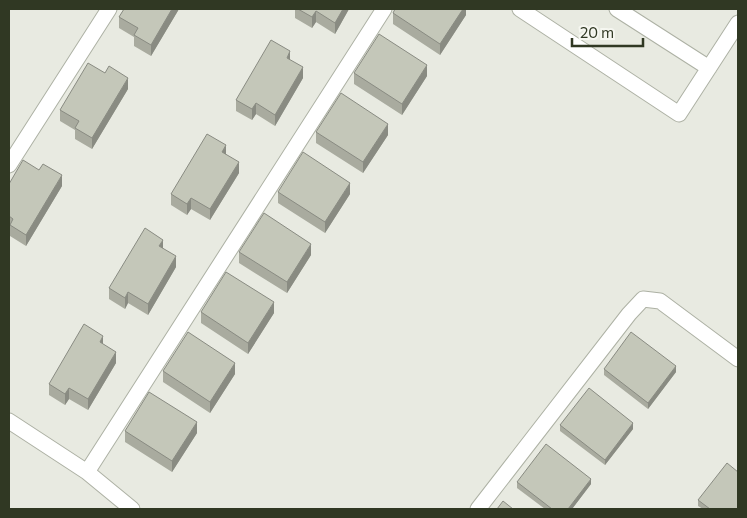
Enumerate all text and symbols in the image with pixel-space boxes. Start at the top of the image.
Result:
scale bar [572,15,643,47]
text: 20 m [580,23,614,41]

